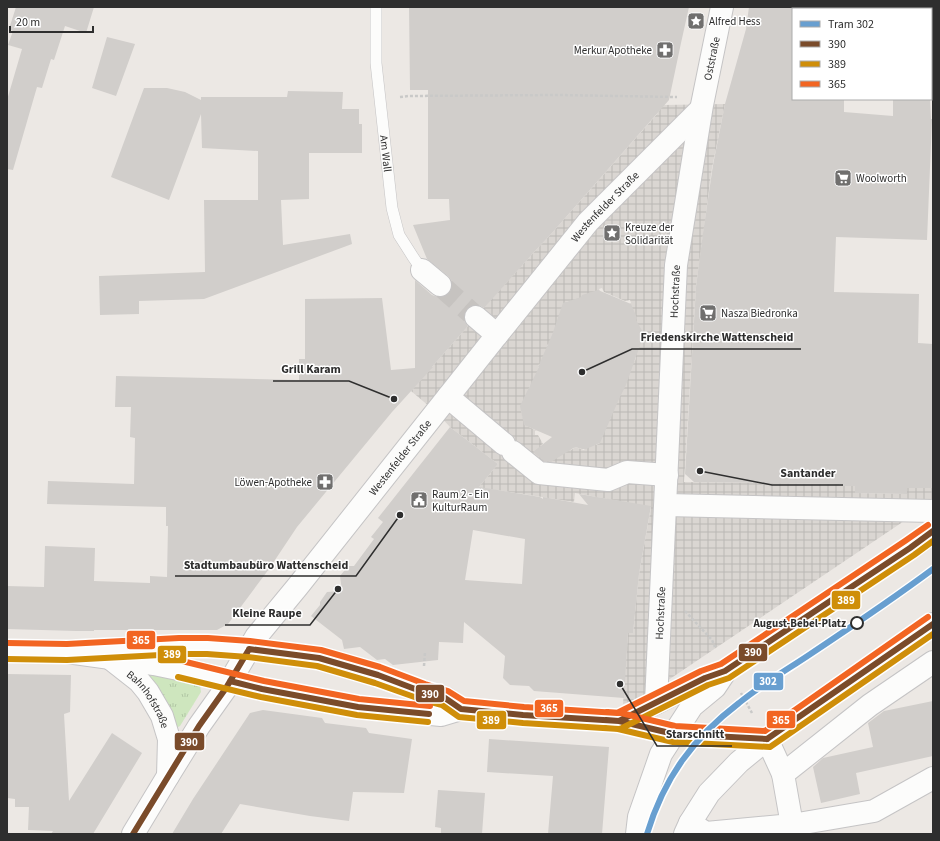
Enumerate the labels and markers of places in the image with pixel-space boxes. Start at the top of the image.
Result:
place icon: Alfred Hess [686,11,706,31]
place label: Alfred Hess [709,14,761,29]
pharmacy icon: Merkur Apotheke [655,40,675,60]
place label: Merkur Apotheke [574,43,653,58]
supermarket icon: Woolworth [833,168,853,188]
place label: Woolworth [856,171,907,186]
place label: Kreuze der Solidarität [625,220,674,248]
place icon: Kreuze der Solidarität [602,223,622,243]
supermarket icon: Nasza Biedronka [698,303,718,323]
place label: Nasza Biedronka [721,306,798,321]
callout: Friedenskirche Wattenscheid [632,325,801,349]
callout: Grill Karam [273,357,349,381]
callout: Santander [772,461,843,485]
pharmacy icon: Löwen-Apotheke [315,472,335,492]
place label: Löwen-Apotheke [234,475,313,490]
place label: Raum 2 - Ein KulturRaum [432,487,489,515]
public building icon: Raum 2 - Ein KulturRaum [409,490,429,510]
callout: Stadtumbaubüro Wattenscheid [175,552,356,576]
callout: Kleine Raupe [225,601,310,625]
place label: August-Bebel-Platz [753,616,846,631]
marker: August-Bebel-Platz [850,616,864,630]
callout: Starschnitt [657,722,732,746]

